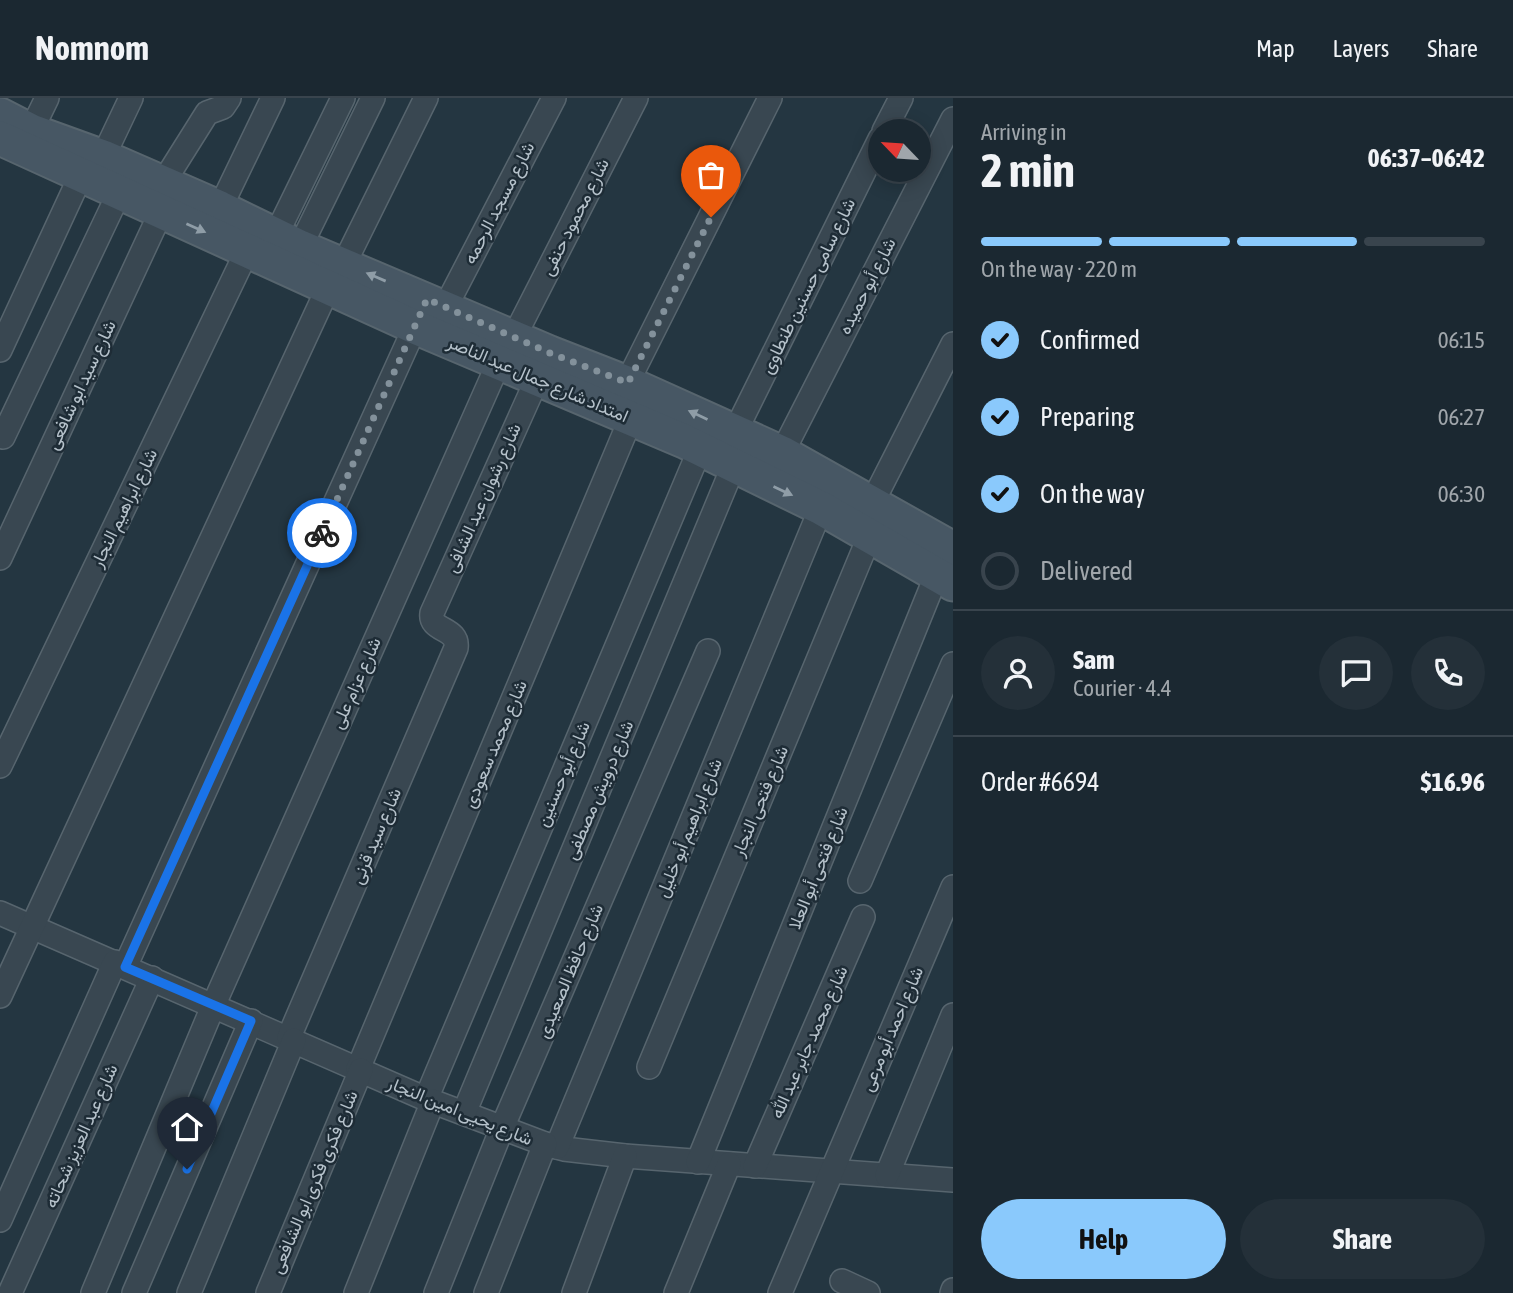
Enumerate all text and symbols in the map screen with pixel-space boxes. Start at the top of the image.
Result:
text: Nomnom [35,29,149,67]
text: Map [1256,35,1295,62]
text: Layers [1333,35,1389,62]
text: Share [1427,35,1478,62]
north arrow [868,119,931,182]
map controls [868,119,931,182]
text: Arriving in [981,119,1067,145]
street label: شارع مسجد الرحمه [459,138,540,268]
text: 06:37–06:42 [1368,143,1485,173]
text: 2 min [981,144,1075,197]
pin [681,145,741,217]
street label: شارع محمود حنفى [536,155,615,280]
icon: bag [692,156,730,194]
street label: شارع سامى حسنين طنطاوى [756,194,861,378]
one-way arrow [186,222,206,234]
street label: شارع أبو حميده [833,234,902,338]
text: On the way · 220 m [981,256,1137,282]
one-way arrow [366,271,386,283]
street label: شارع سيد ابو شافعى [41,317,122,454]
icon: check [981,321,1019,359]
text: Confirmed [1040,325,1140,355]
text: 06:15 [1438,327,1485,353]
street label: امتداد شارع جمال عبد الناصر [443,330,632,428]
icon: check [981,398,1019,436]
text: Preparing [1040,402,1134,432]
text: 06:27 [1438,404,1485,430]
one-way arrow [687,409,708,420]
street label: شارع رشوان عبد الشافى [440,420,527,577]
street label: شارع ابراهيم النجار [85,445,163,572]
icon: check [981,475,1019,513]
text: On the way [1040,479,1145,509]
text: 06:30 [1438,481,1485,507]
one-way arrow [773,485,793,497]
courier [287,498,357,568]
icon: bike [303,514,341,552]
text: Delivered [1040,556,1133,586]
street label: شارع عزام على [326,634,387,733]
button: person [981,636,1055,710]
button: chat [1319,636,1393,710]
button: phone [1411,636,1485,710]
text: Sam [1073,645,1115,675]
text: Courier · 4.4 [1073,675,1172,701]
street label: شارع محمد سعودى [458,677,533,812]
street label: شارع درويش مصطفى [560,717,639,863]
street label: شارع أبو حسنين [531,718,596,830]
street label: شارع فتحى النجار [726,742,794,861]
street label: شارع ابراهيم أبو خليل [651,755,728,901]
text: Order #6694 [981,767,1100,797]
text: $16.96 [1421,767,1485,797]
street label: شارع سيد قرنى [346,785,407,888]
street label: شارع فتحى أبو العلا [783,804,854,933]
street label: شارع حافظ الصعيدى [532,901,609,1042]
street label: شارع محمد جابر عبد الله [765,962,853,1122]
street label: شارع احمد أبو مرعى [856,963,929,1095]
street label: شارع عبد العزيز شحاته [39,1061,123,1212]
street label: شارع يحيى امين النجار [383,1071,536,1151]
street label: شارع فكرى فكرى ابو الشافعى [265,1087,364,1277]
pin [157,1097,217,1169]
icon: home [168,1108,206,1146]
button: Help [981,1199,1226,1279]
button: Share [1240,1199,1485,1279]

